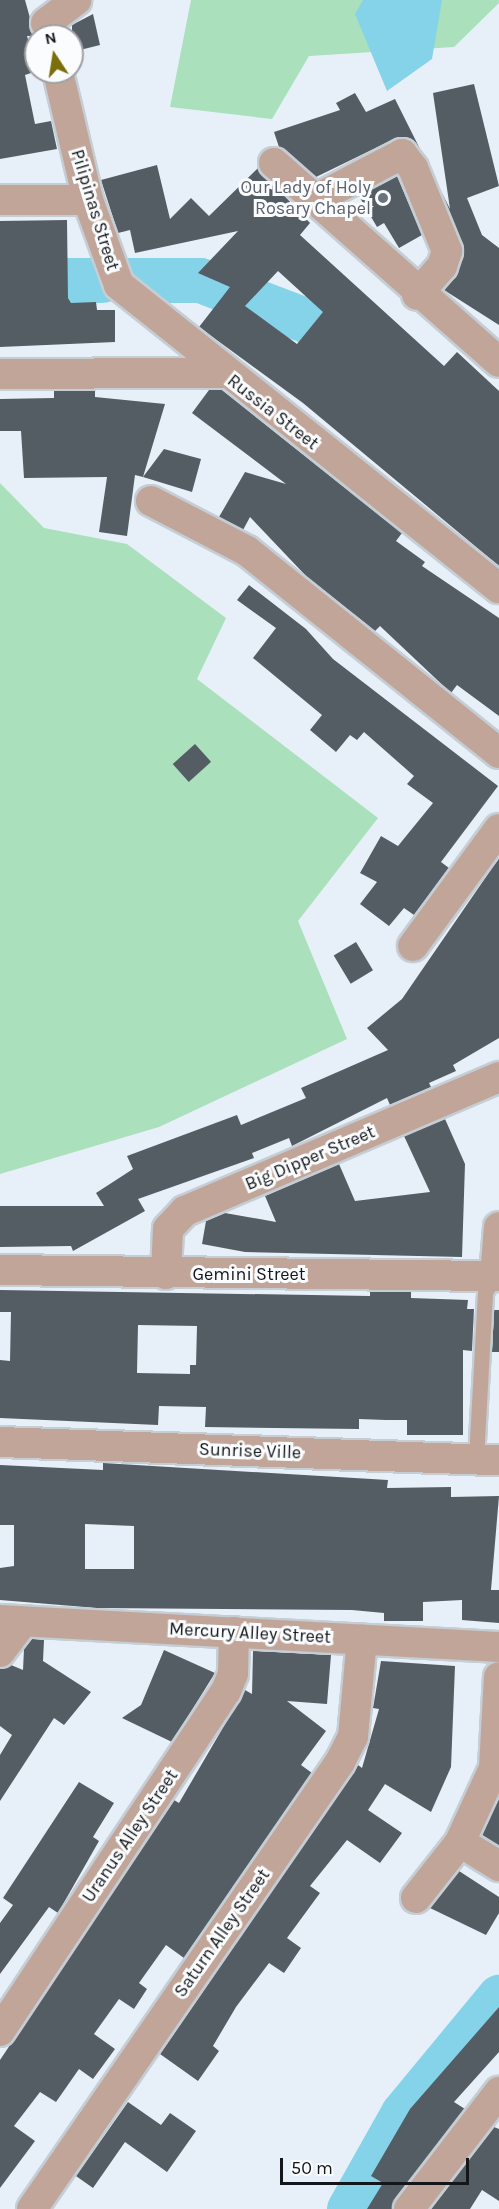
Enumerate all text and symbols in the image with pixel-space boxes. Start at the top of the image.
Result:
north arrow [24,24,84,84]
text: N [43,27,58,48]
street label: Pilipinas Street [66,147,124,273]
place label: Our Lady of Holy Rosary Chapel [240,177,371,219]
marker: Our Lady of Holy Rosary Chapel [376,191,390,205]
street label: Russia Street [223,370,323,454]
street label: Big Dipper Street [242,1121,378,1195]
street label: Gemini Street [193,1263,305,1285]
street label: Sunrise Ville [199,1438,301,1464]
street label: Mercury Alley Street [169,1618,331,1648]
street label: Uranus Alley Street [78,1766,182,1906]
street label: Saturn Alley Street [170,1865,274,2001]
scale bar [283,2146,472,2184]
text: 50 m [291,2157,333,2179]

